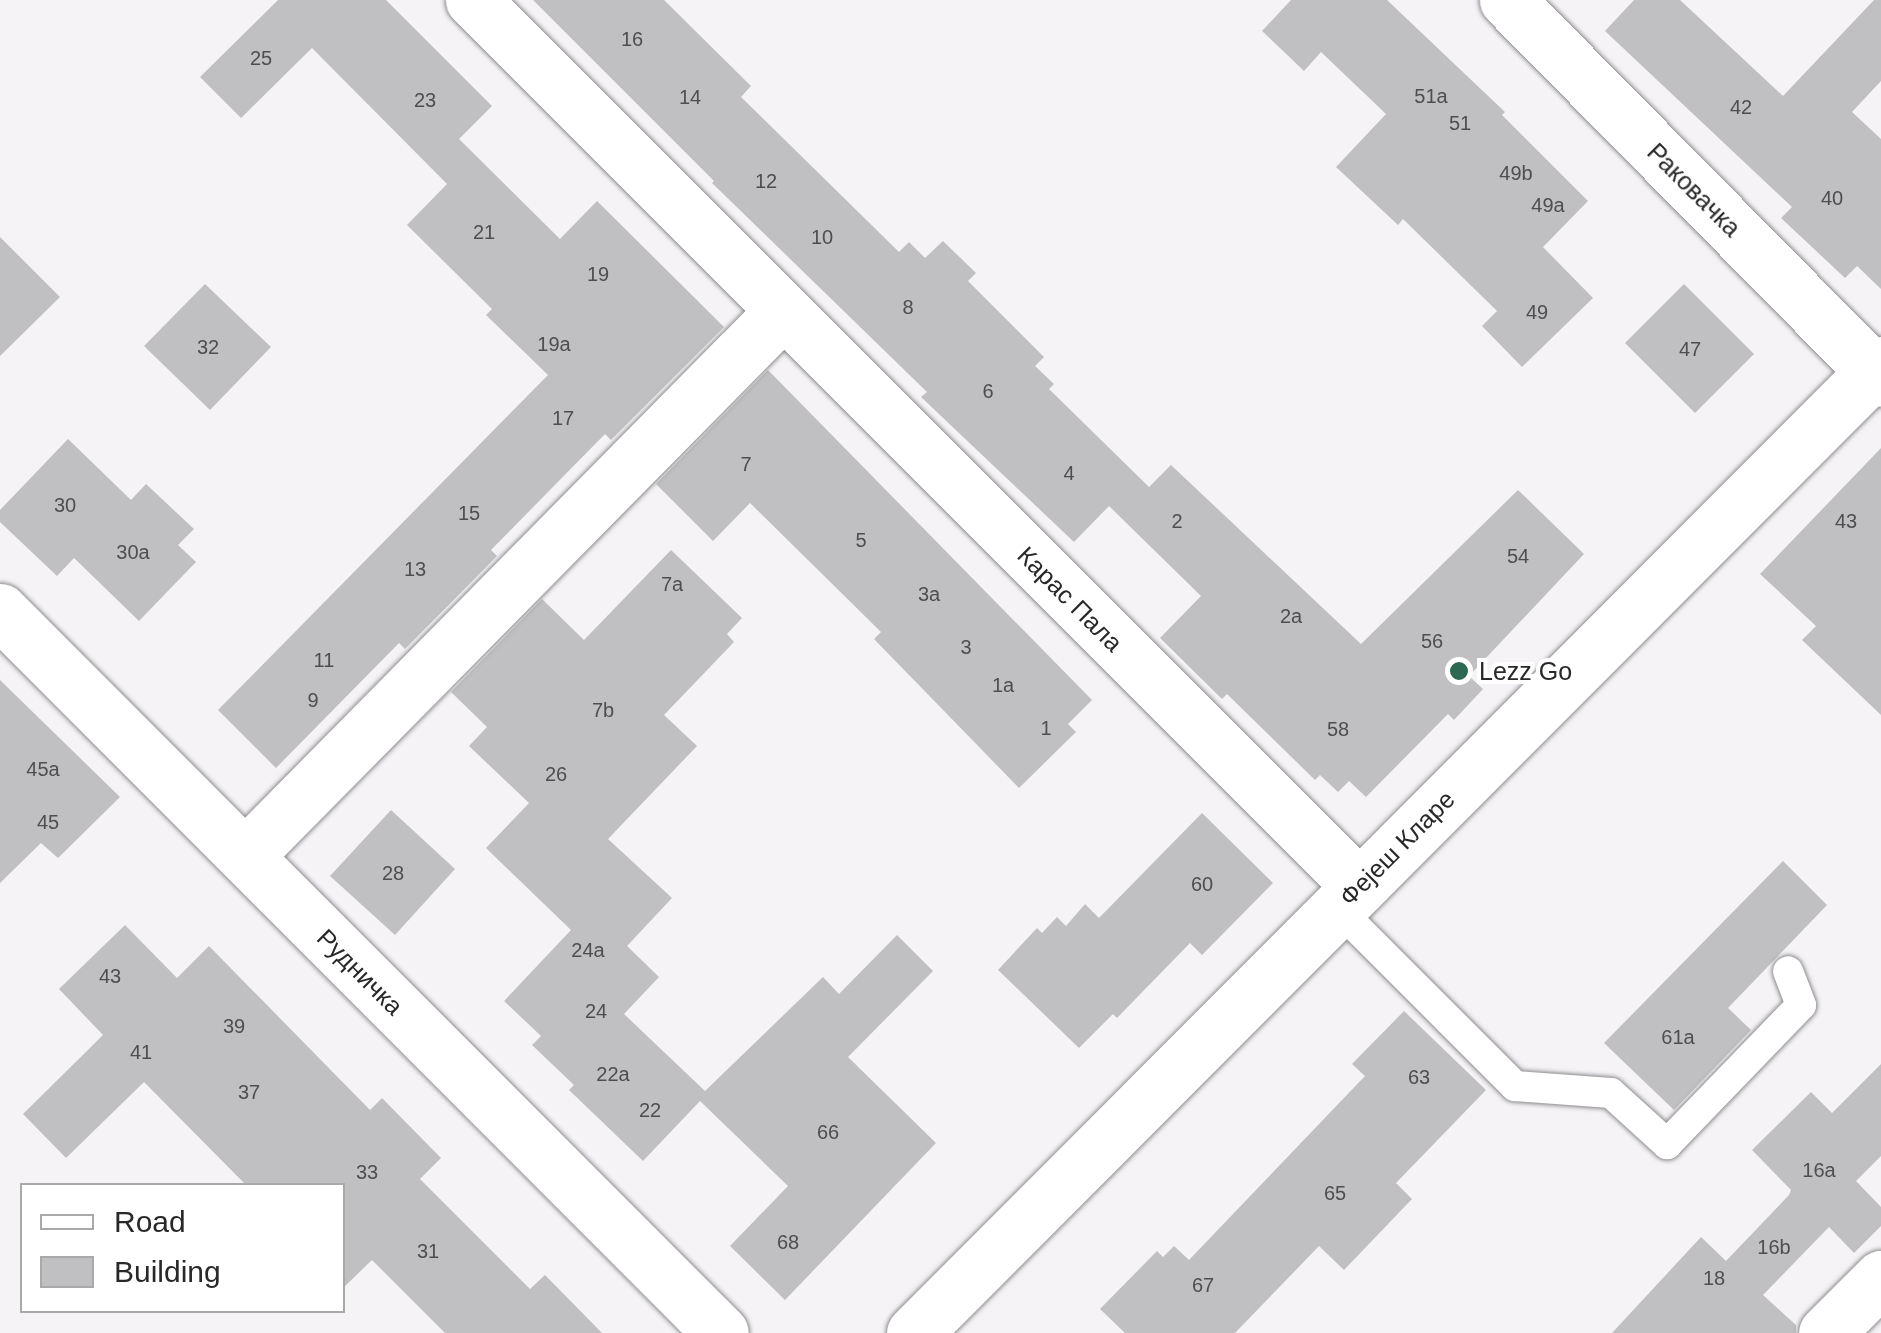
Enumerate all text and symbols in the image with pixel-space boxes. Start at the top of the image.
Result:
house number: 16 [621,27,643,51]
house number: 25 [250,46,272,70]
house number: 51a [1414,84,1448,108]
house number: 14 [679,85,701,109]
house number: 23 [414,88,436,112]
house number: 42 [1730,95,1752,119]
house number: 51 [1449,111,1471,135]
street label: Раковачка [1641,137,1747,243]
house number: 49b [1499,161,1533,185]
house number: 12 [755,169,777,193]
house number: 40 [1821,186,1843,210]
house number: 49a [1531,193,1565,217]
house number: 21 [473,220,495,244]
house number: 10 [811,225,833,249]
house number: 19 [587,262,609,286]
house number: 8 [902,295,914,319]
house number: 49 [1526,300,1548,324]
house number: 19a [537,332,571,356]
house number: 32 [197,335,219,359]
house number: 47 [1679,337,1701,361]
house number: 6 [982,379,994,403]
house number: 17 [552,406,574,430]
house number: 7 [740,452,752,476]
house number: 4 [1063,461,1075,485]
house number: 30 [54,493,76,517]
house number: 15 [458,501,480,525]
house number: 2 [1171,509,1183,533]
house number: 43 [1835,509,1857,533]
house number: 5 [855,528,867,552]
house number: 30a [116,540,150,564]
street label: Карас Пала [1011,540,1129,658]
house number: 54 [1507,544,1529,568]
house number: 13 [404,557,426,581]
house number: 7a [661,572,683,596]
house number: 3a [918,582,940,606]
house number: 2a [1280,604,1302,628]
house number: 56 [1421,629,1443,653]
house number: 3 [960,635,972,659]
house number: 11 [314,648,334,672]
place label: Lezz Go [1479,656,1572,686]
marker: Lezz Go [1448,660,1470,682]
house number: 1a [992,673,1014,697]
house number: 9 [307,688,319,712]
house number: 7b [592,698,614,722]
house number: 1 [1040,716,1052,740]
house number: 58 [1327,717,1349,741]
house number: 45a [26,757,60,781]
house number: 26 [545,762,567,786]
street label: Фејеш Кларе [1333,784,1461,912]
house number: 45 [37,810,59,834]
house number: 28 [382,861,404,885]
house number: 60 [1191,872,1213,896]
street label: Рудничка [311,923,409,1021]
house number: 24a [571,938,605,962]
house number: 43 [99,964,121,988]
house number: 24 [585,999,607,1023]
house number: 39 [223,1014,245,1038]
house number: 61a [1661,1025,1695,1049]
house number: 41 [130,1040,152,1064]
house number: 22a [596,1062,630,1086]
house number: 63 [1408,1065,1430,1089]
house number: 37 [238,1080,260,1104]
house number: 22 [639,1098,661,1122]
house number: 66 [817,1120,839,1144]
house number: 16a [1802,1158,1836,1182]
house number: 33 [356,1160,378,1184]
house number: 65 [1324,1181,1346,1205]
legend [20,1183,345,1313]
text: Road [114,1205,186,1238]
house number: 68 [777,1230,799,1254]
house number: 16b [1757,1235,1791,1259]
house number: 31 [417,1239,439,1263]
text: Building [114,1255,221,1288]
house number: 18 [1703,1266,1725,1290]
house number: 67 [1192,1273,1214,1297]

